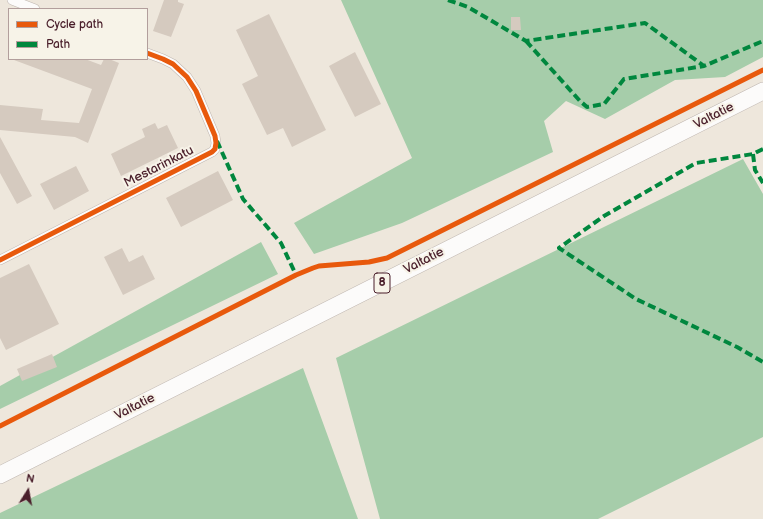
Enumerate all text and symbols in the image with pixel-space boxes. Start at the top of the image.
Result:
legend [8,8,148,60]
text: Cycle path [46,17,103,32]
text: Path [46,37,70,52]
street label: Valtatie [691,99,737,133]
street label: Mestarinkatu [122,143,196,191]
street label: Valtatie [401,244,447,278]
road number: 8 [374,273,390,293]
street label: Valtatie [112,390,158,424]
north arrow [8,471,48,511]
text: N [25,472,36,486]

